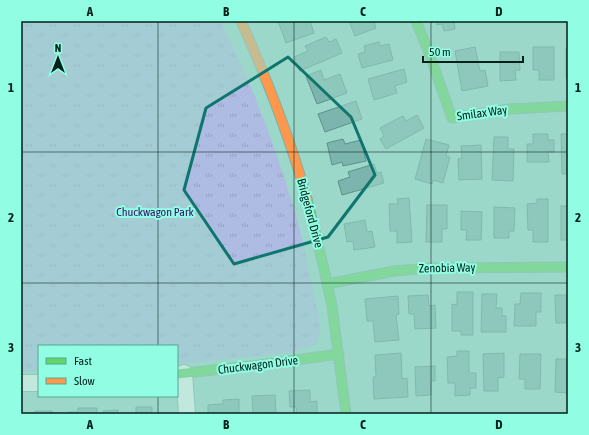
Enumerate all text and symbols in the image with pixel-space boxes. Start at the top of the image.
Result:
text: A [86,4,94,19]
text: B [223,4,230,19]
text: C [360,4,366,19]
text: D [495,4,503,19]
north arrow [38,38,78,78]
scale bar [423,38,523,64]
text: N [55,42,61,54]
text: 50 m [429,45,451,59]
text: 1 [8,80,14,95]
text: 1 [575,80,581,95]
street label: Smilax Way [456,103,508,123]
street label: Bridgeford Drive [294,177,326,249]
park label: Chuckwagon Park [116,205,194,219]
text: 2 [8,210,14,225]
text: 2 [575,210,581,225]
street label: Zenobia Way [418,261,476,275]
text: 3 [8,340,14,355]
text: 3 [575,340,581,355]
legend [38,345,178,397]
street label: Chuckwagon Drive [217,353,299,377]
text: Fast [74,354,92,368]
text: Slow [74,374,95,388]
text: A [86,417,94,432]
text: B [223,417,230,432]
text: C [360,417,366,432]
text: D [495,417,503,432]

